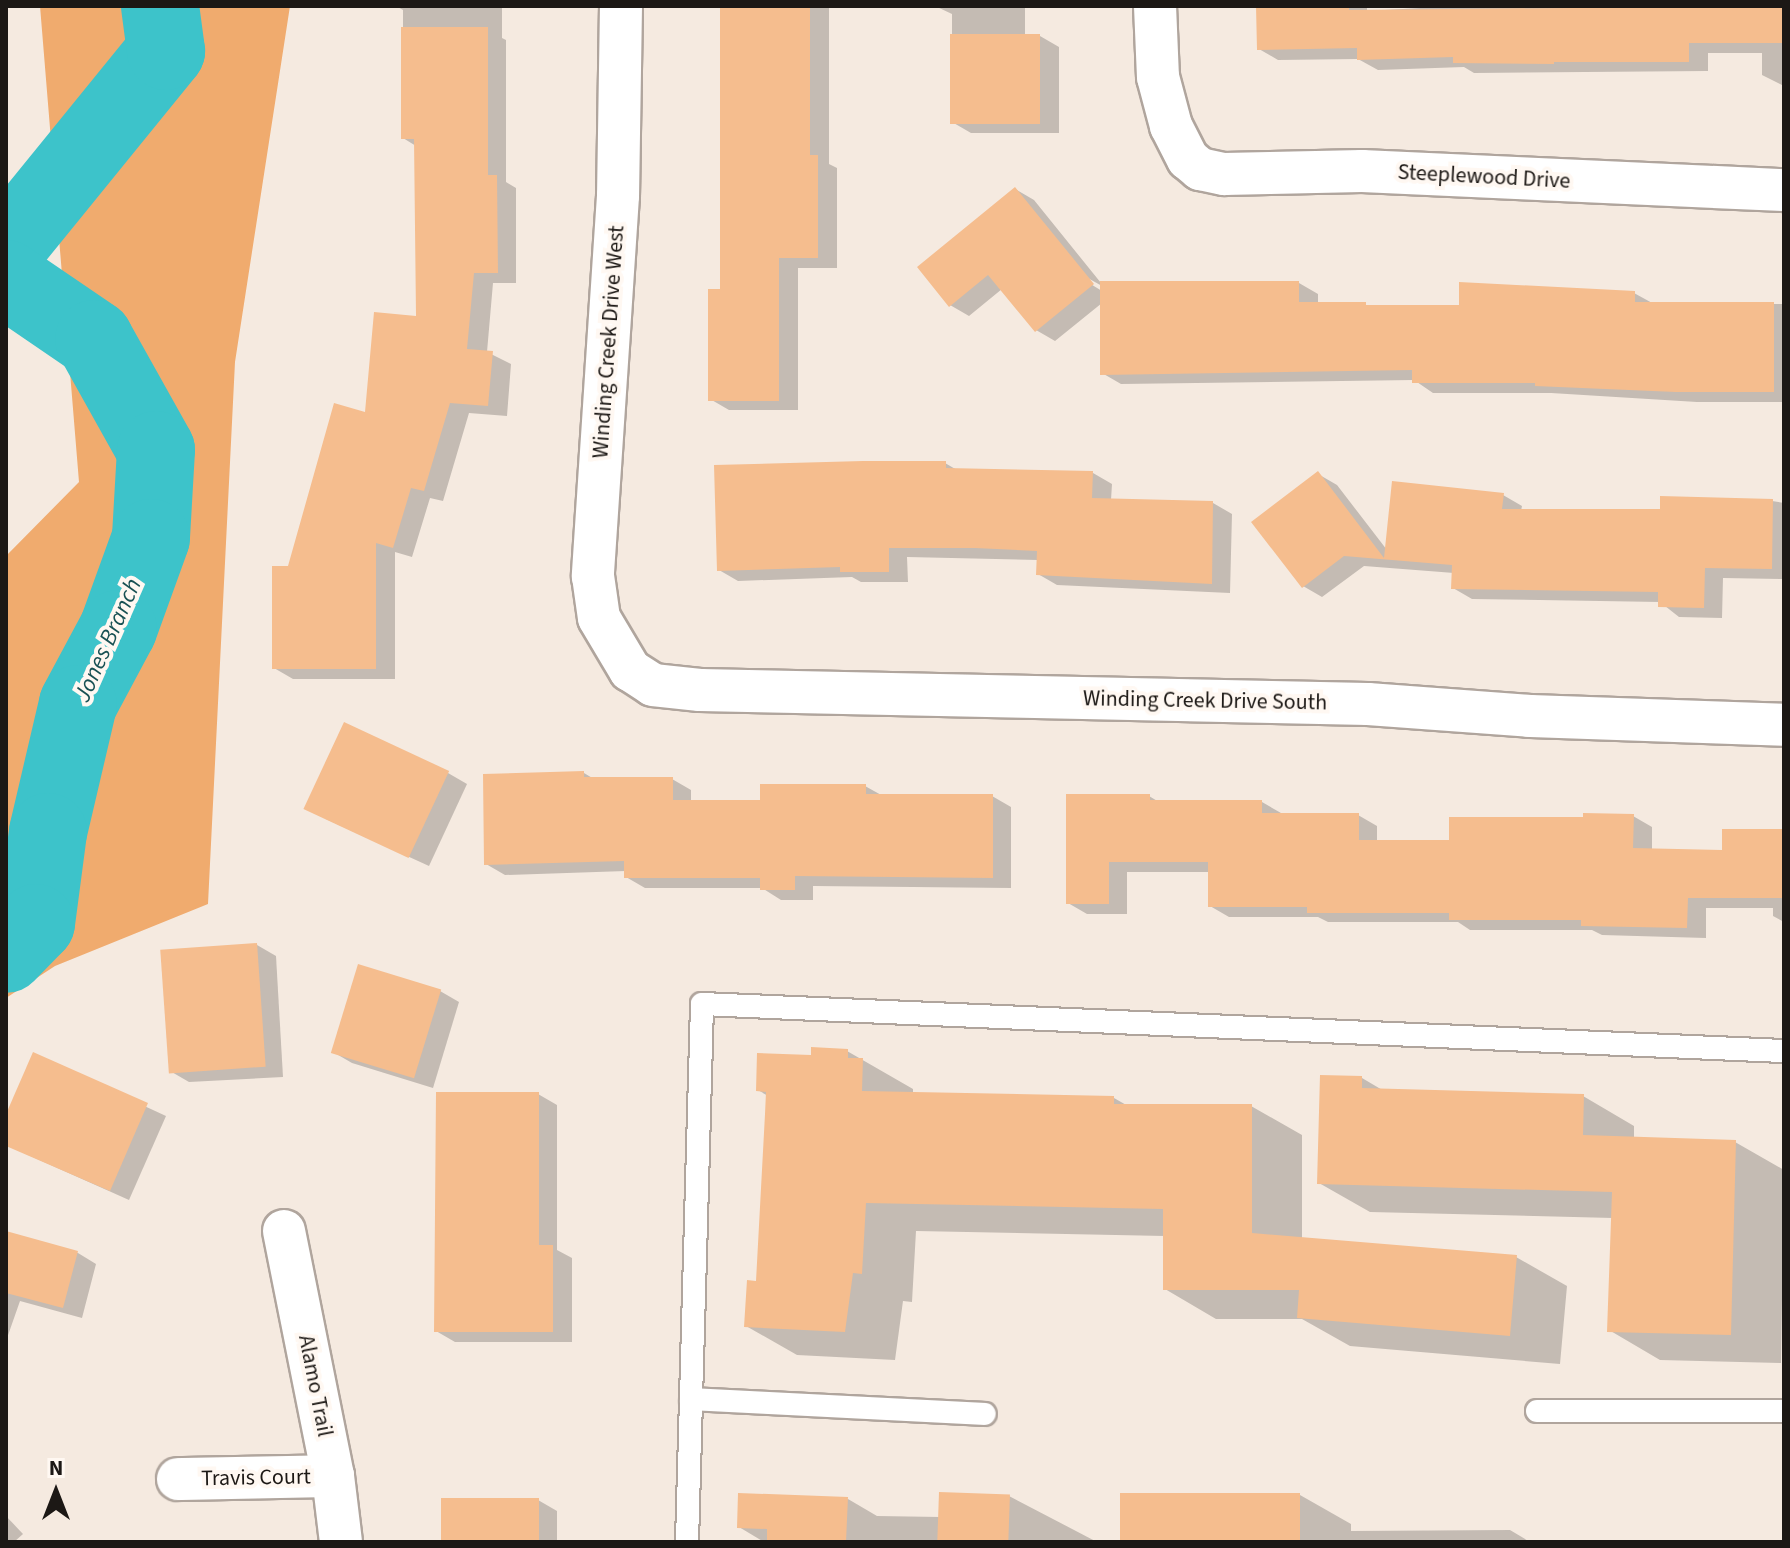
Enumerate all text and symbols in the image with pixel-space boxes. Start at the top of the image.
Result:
street label: Steeplewood Drive [1397,159,1571,195]
street label: Winding Creek Drive West [588,225,630,459]
water label: Jones Branch [68,574,148,706]
street label: Winding Creek Drive South [1083,686,1327,716]
street label: Alamo Trail [292,1333,338,1439]
north arrow [16,1452,96,1532]
text: N [49,1452,63,1484]
street label: Travis Court [201,1464,311,1492]

